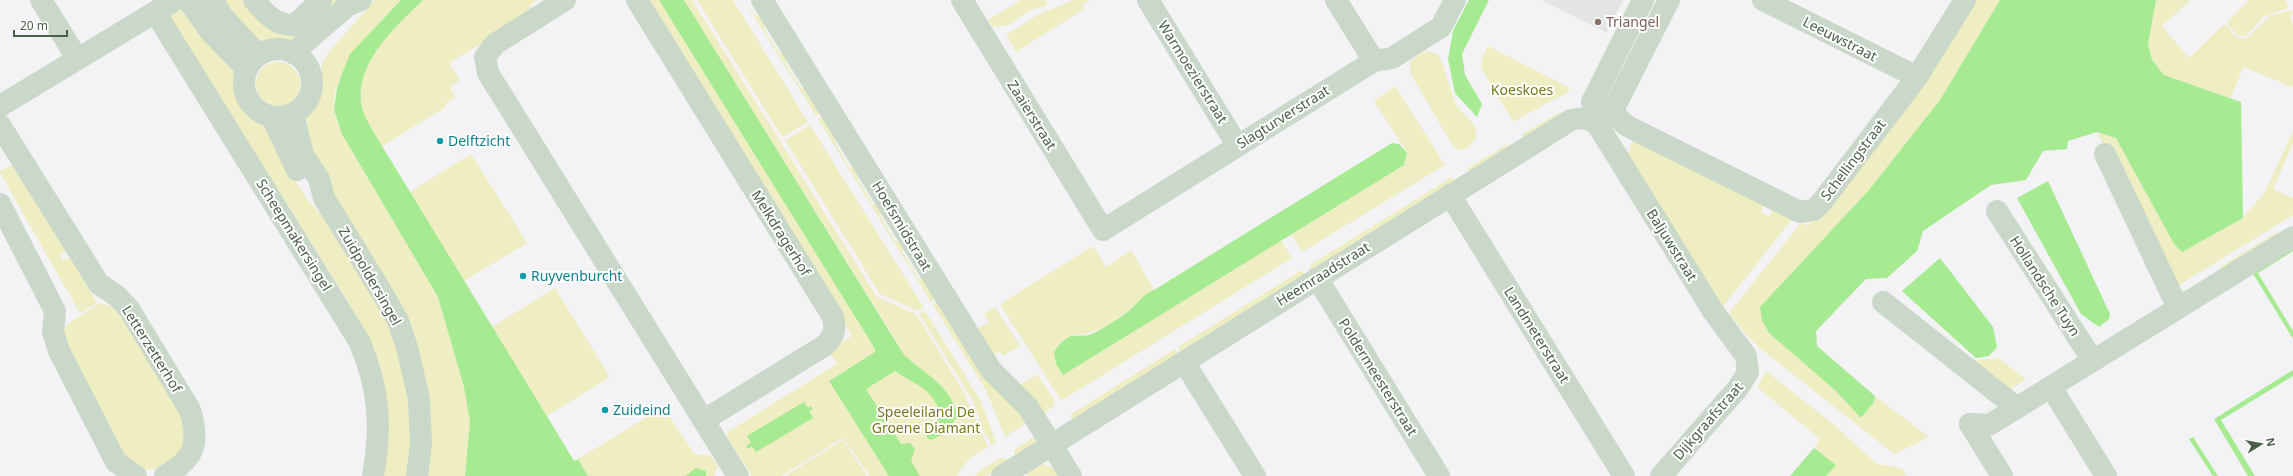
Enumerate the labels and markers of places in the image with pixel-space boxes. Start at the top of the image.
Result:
place label: Triangel [1606,12,1659,31]
marker: Triangel [1593,17,1603,27]
place label: Delftzicht [448,131,510,150]
marker: Delftzicht [435,136,445,146]
place label: Ruyvenburcht [531,266,622,285]
marker: Ruyvenburcht [518,271,528,281]
place label: Zuideind [613,400,671,419]
marker: Zuideind [600,405,610,415]

